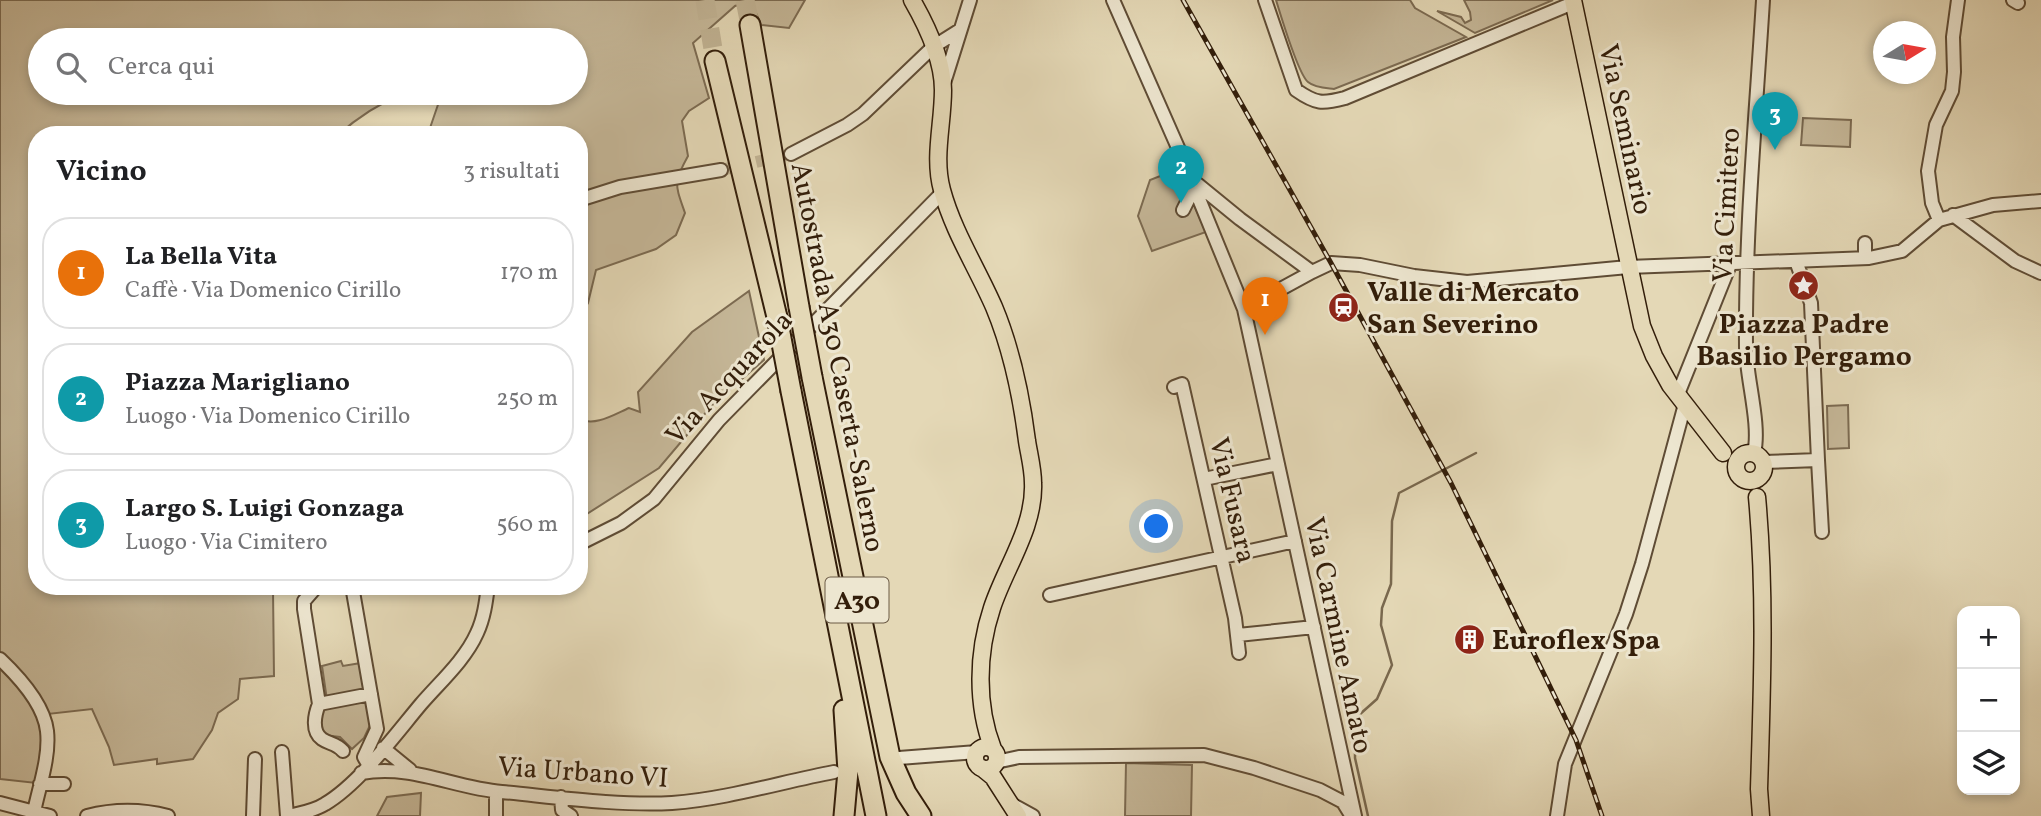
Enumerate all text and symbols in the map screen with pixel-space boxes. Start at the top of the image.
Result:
north arrow [1873,21,1936,84]
search box [28,28,588,105]
street label: Via Seminario [1587,41,1662,218]
icon: search [52,48,90,86]
text: Cerca qui [108,49,215,85]
pin: 3 [1752,92,1798,150]
street label: Via Cimitero [1704,127,1751,284]
pin: 2 [1158,145,1204,203]
text: Vicino [56,151,147,193]
text: 3 risultati [463,156,560,188]
street label: Autostrada A30 Caserta-Salerno [780,159,893,555]
text: La Bella Vita [125,239,277,275]
text: 1 [76,257,86,289]
text: 170 m [500,257,558,289]
place icon: Piazza Padre Basilio Pergamo [1787,269,1821,303]
place label: Valle di Mercato San Severino [1367,274,1579,345]
text: Caffè · Via Domenico Cirillo [125,275,401,307]
pin: 1 [1242,277,1288,335]
station icon: Valle di Mercato San Severino [1327,290,1361,324]
street label: Via Acquarola [657,303,802,455]
place label: Piazza Padre Basilio Pergamo [1696,306,1912,377]
text: Piazza Marigliano [125,365,350,401]
text: 2 [75,383,87,415]
text: 250 m [496,383,558,415]
text: Luogo · Via Domenico Cirillo [125,401,410,433]
street label: Via Fusara [1198,434,1265,567]
text: Largo S. Luigi Gonzaga [125,491,404,527]
text: 3 [75,509,87,541]
text: 560 m [497,509,558,541]
your location [1139,509,1173,543]
street label: Via Carmine Amato [1293,514,1382,757]
text: Luogo · Via Cimitero [125,527,328,559]
road number: A30 [826,578,888,622]
map controls [1957,606,2020,795]
button: + [1957,606,2020,669]
building icon: Euroflex Spa [1452,622,1486,656]
place label: Euroflex Spa [1492,622,1660,661]
button: − [1957,669,2020,732]
button: layers [1957,732,2020,795]
street label: Via Urbano VI [496,748,670,799]

